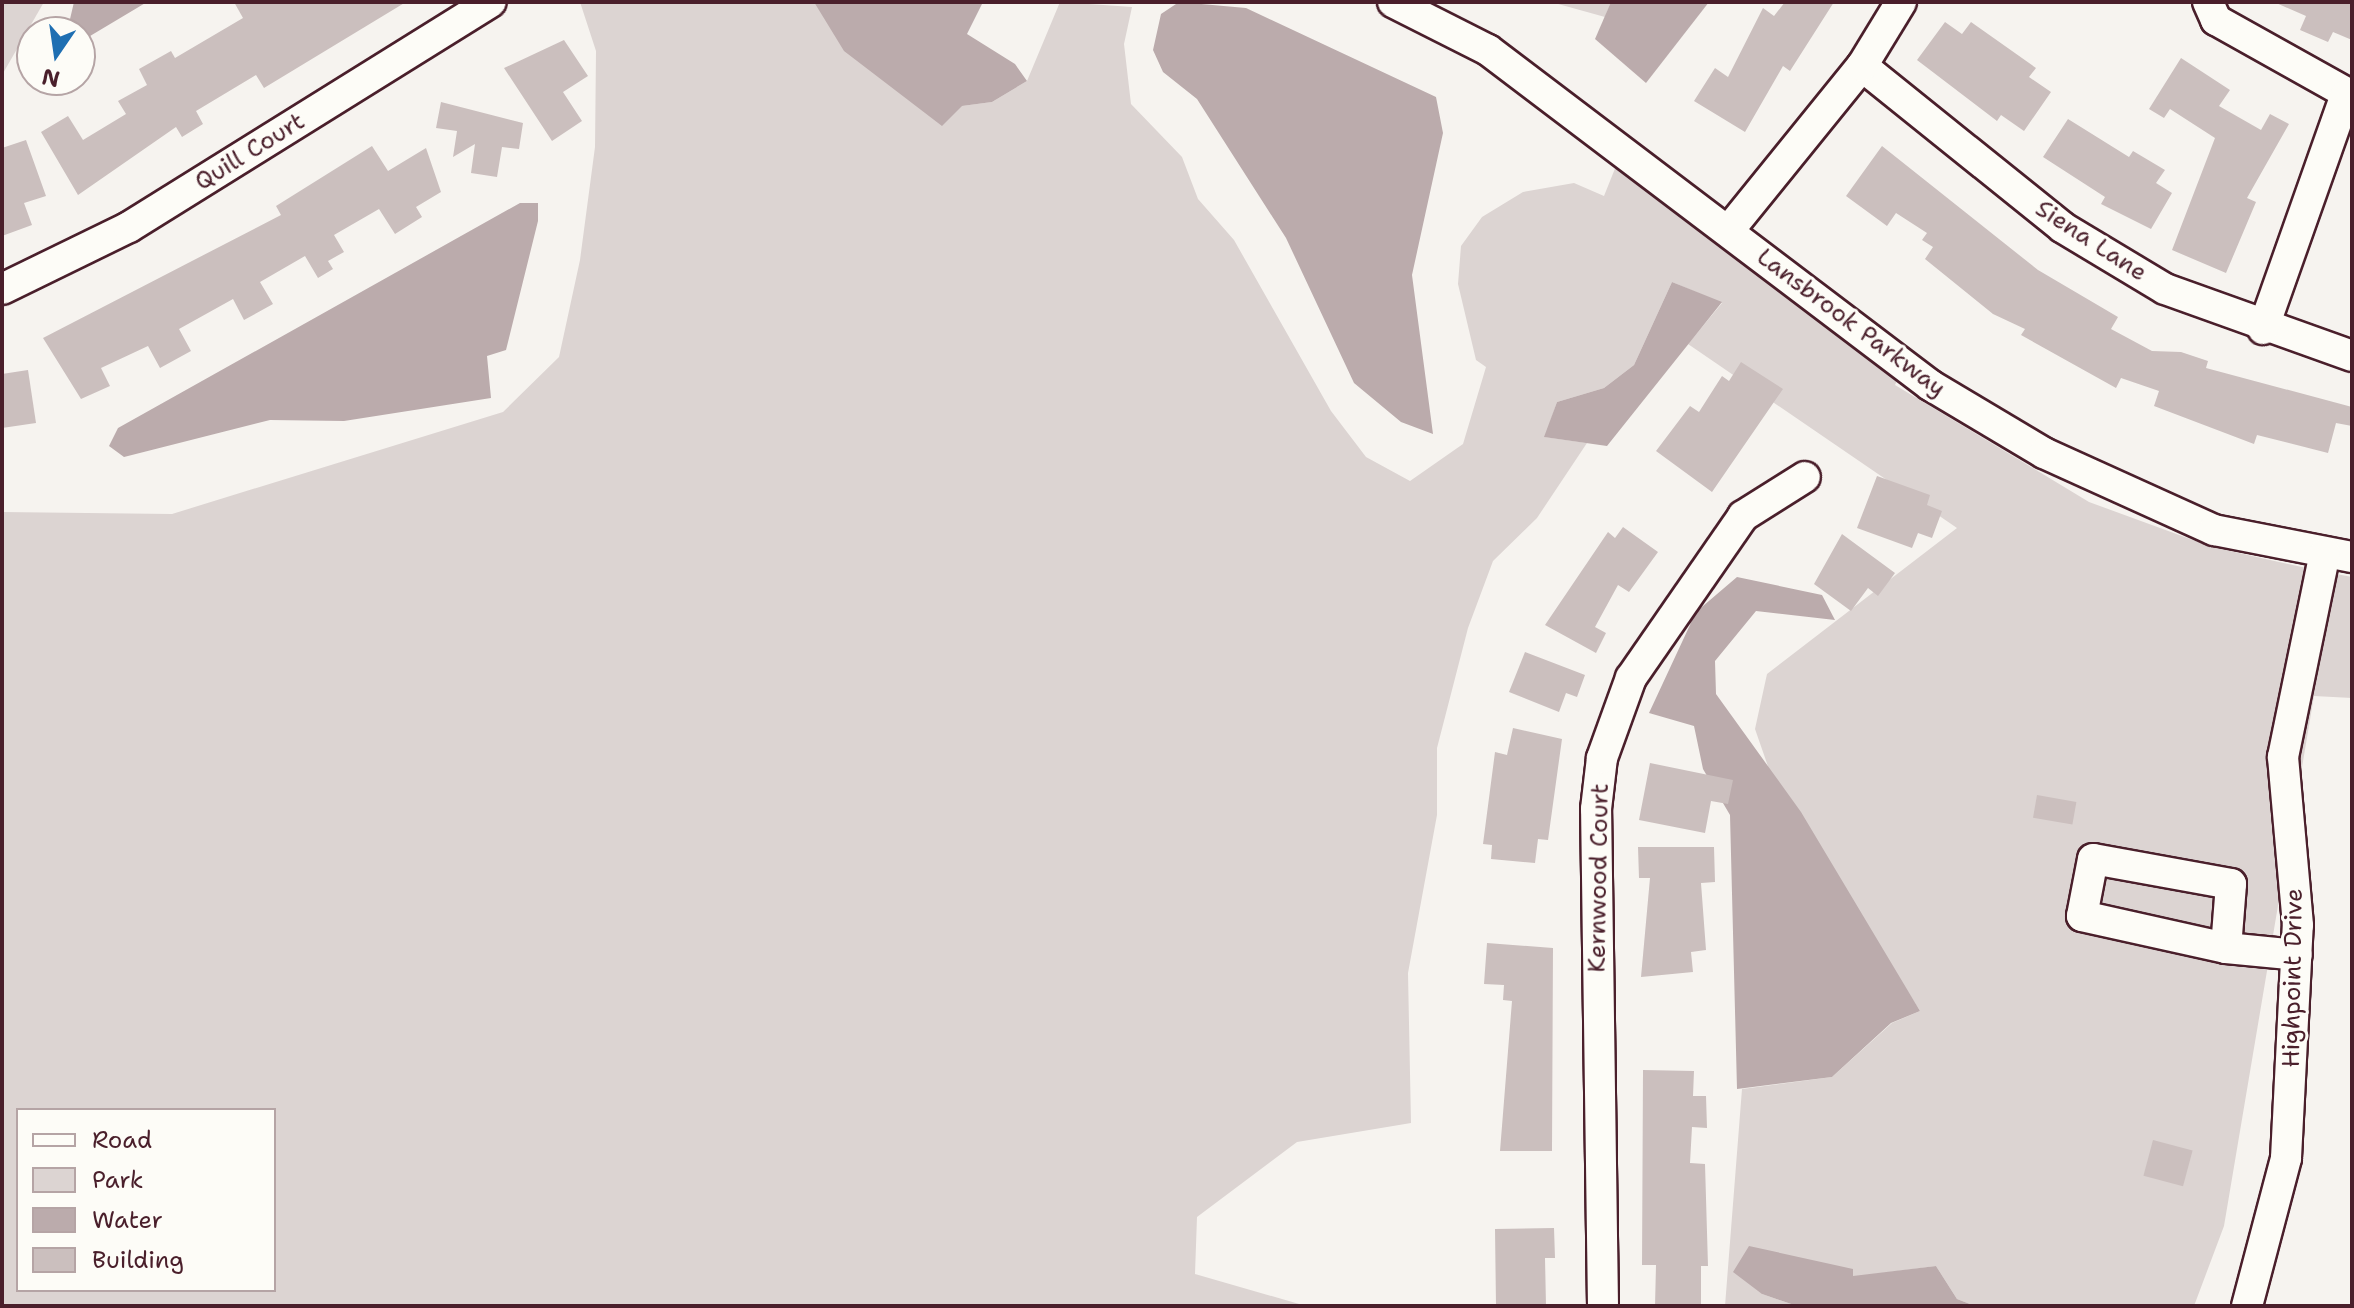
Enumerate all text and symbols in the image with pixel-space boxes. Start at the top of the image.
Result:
north arrow [16,16,96,96]
text: N [39,62,63,94]
street label: Quill Court [190,107,310,197]
street label: Siena Lane [2030,194,2152,288]
street label: Lansbrook Parkway [1751,243,1951,403]
street label: Kernwood Court [1583,783,1615,973]
street label: Highpoint Drive [2277,888,2309,1068]
legend [16,1108,276,1292]
text: Road [92,1124,152,1156]
text: Park [92,1164,144,1196]
text: Water [92,1204,163,1236]
text: Building [92,1244,184,1276]

